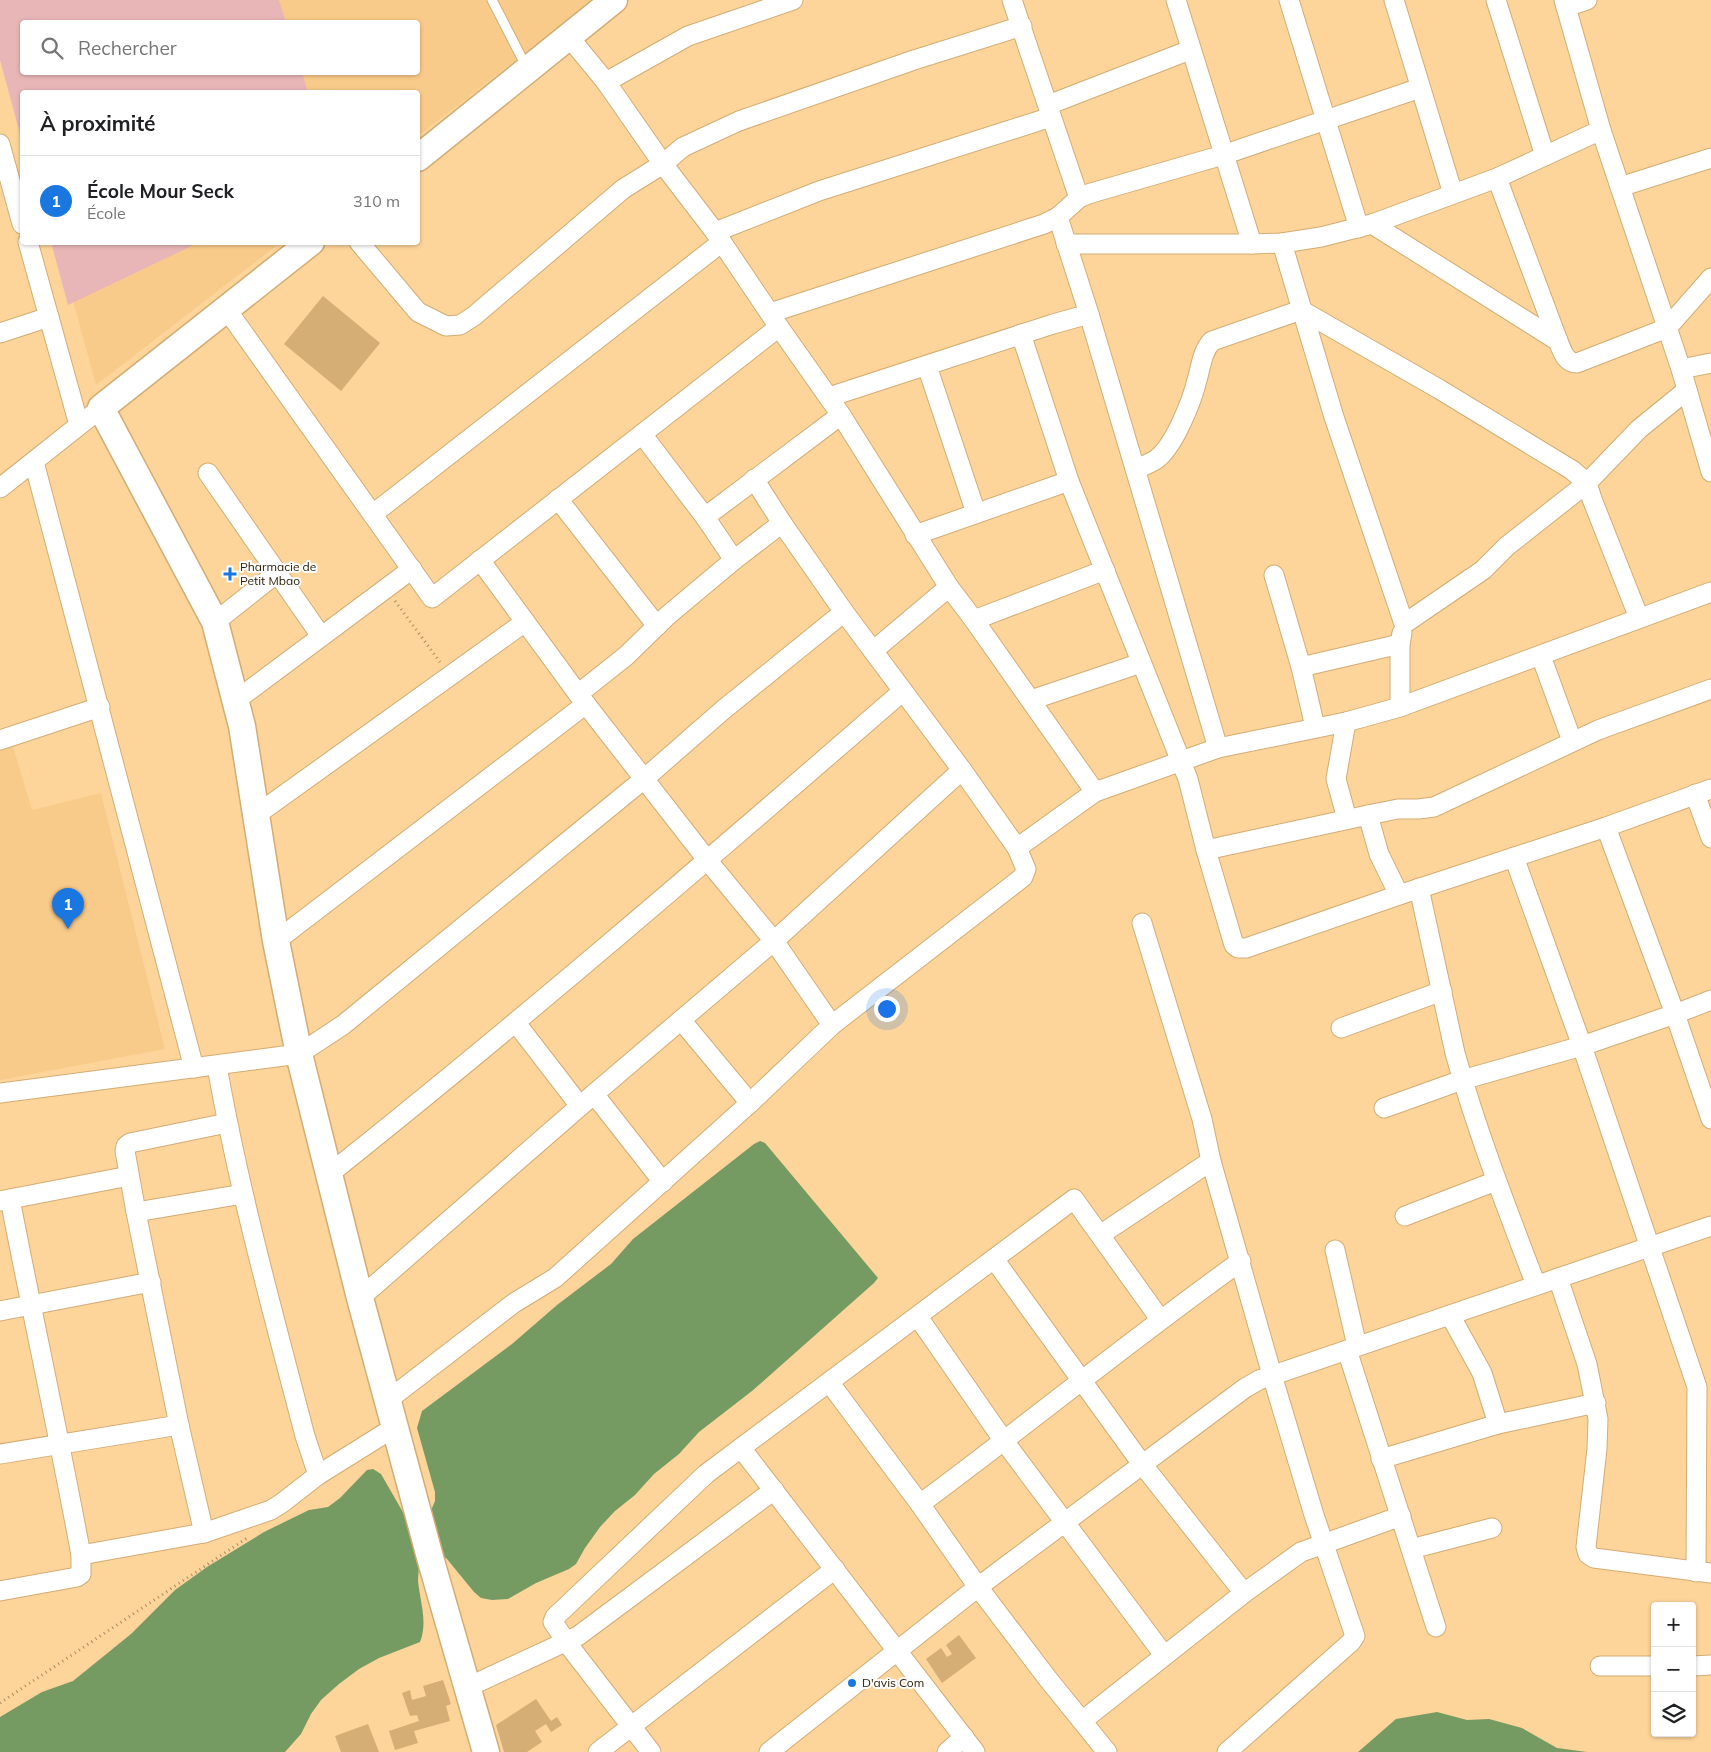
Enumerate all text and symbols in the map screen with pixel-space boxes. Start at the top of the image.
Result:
search box [20,20,420,75]
icon: search [38,34,66,62]
text: Rechercher [78,36,177,60]
text: À proximité [40,110,156,136]
text: École Mour Seck [87,179,234,203]
text: 1 [51,191,61,211]
text: 310 m [353,191,400,211]
text: École [87,203,126,223]
place label: Pharmacie de Petit Mbao [240,559,316,588]
marker: Pharmacie de Petit Mbao [224,568,236,580]
pin: 1 [52,888,84,929]
your location [874,996,900,1022]
map controls [1651,1602,1696,1737]
button: + [1651,1602,1696,1647]
button: − [1651,1647,1696,1692]
place label: D'avis Com [862,1675,924,1690]
marker: D'avis Com [846,1677,858,1689]
button: layers [1651,1692,1696,1737]

